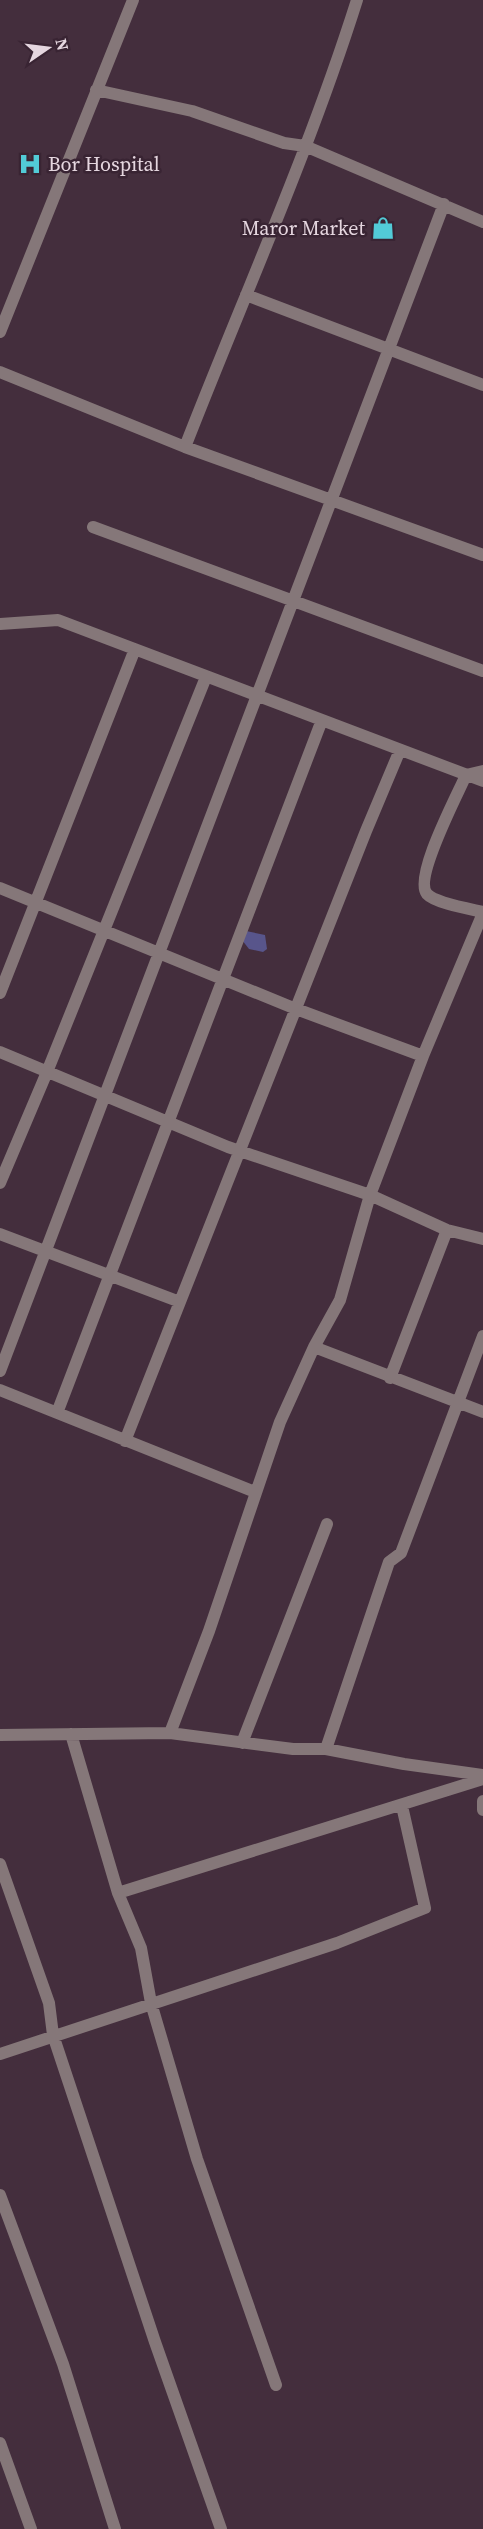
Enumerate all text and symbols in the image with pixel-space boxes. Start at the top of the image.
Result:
north arrow [18,18,78,78]
text: N [50,36,75,53]
place label: Bor Hospital [48,150,160,178]
hospital icon: Bor Hospital [17,151,43,177]
place label: Maror Market [242,214,365,242]
shop icon: Maror Market [370,215,396,241]

